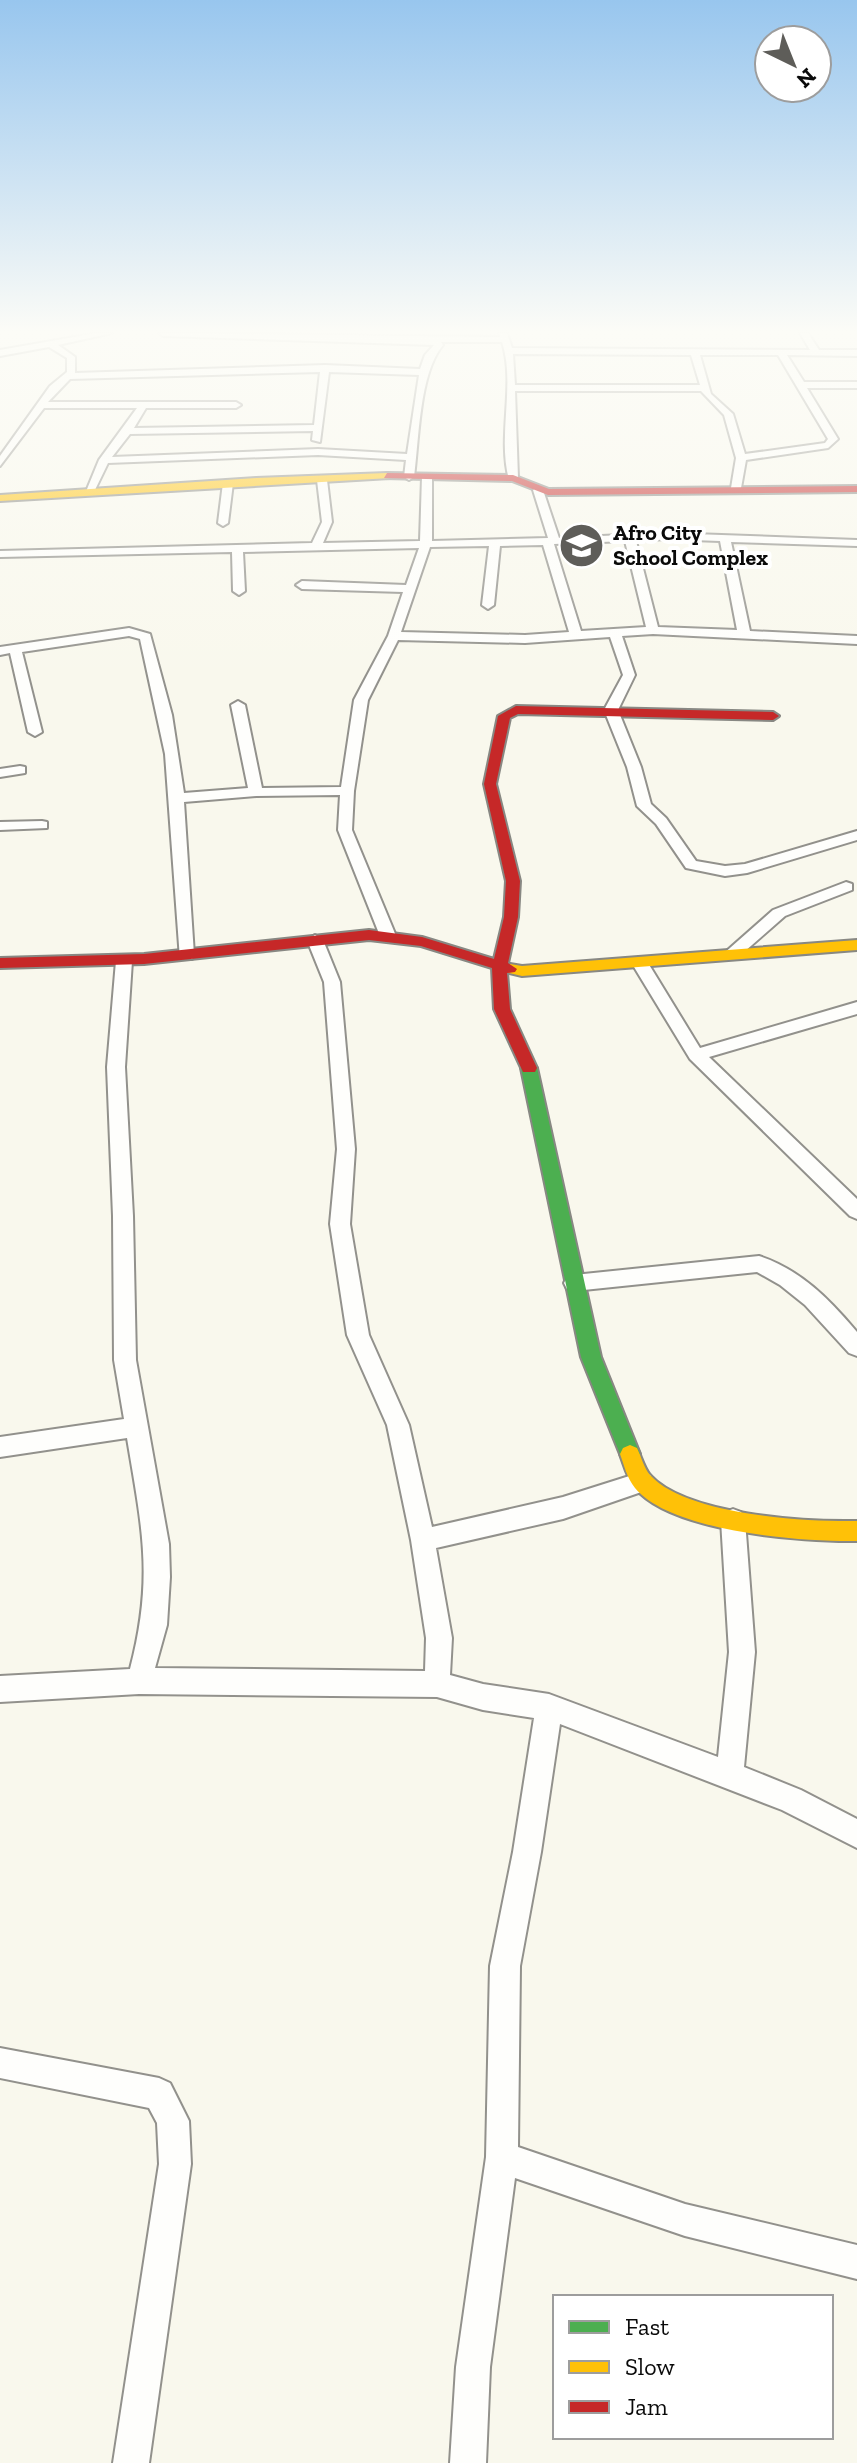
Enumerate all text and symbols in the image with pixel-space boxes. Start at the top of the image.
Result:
north arrow [753,24,833,104]
text: N [791,63,822,94]
place label: Afro City School Complex [613,519,768,571]
school or university icon: Afro City School Complex [558,521,606,569]
legend [553,2295,833,2439]
text: Fast [625,2312,669,2341]
text: Slow [625,2352,675,2381]
text: Jam [625,2392,668,2421]

